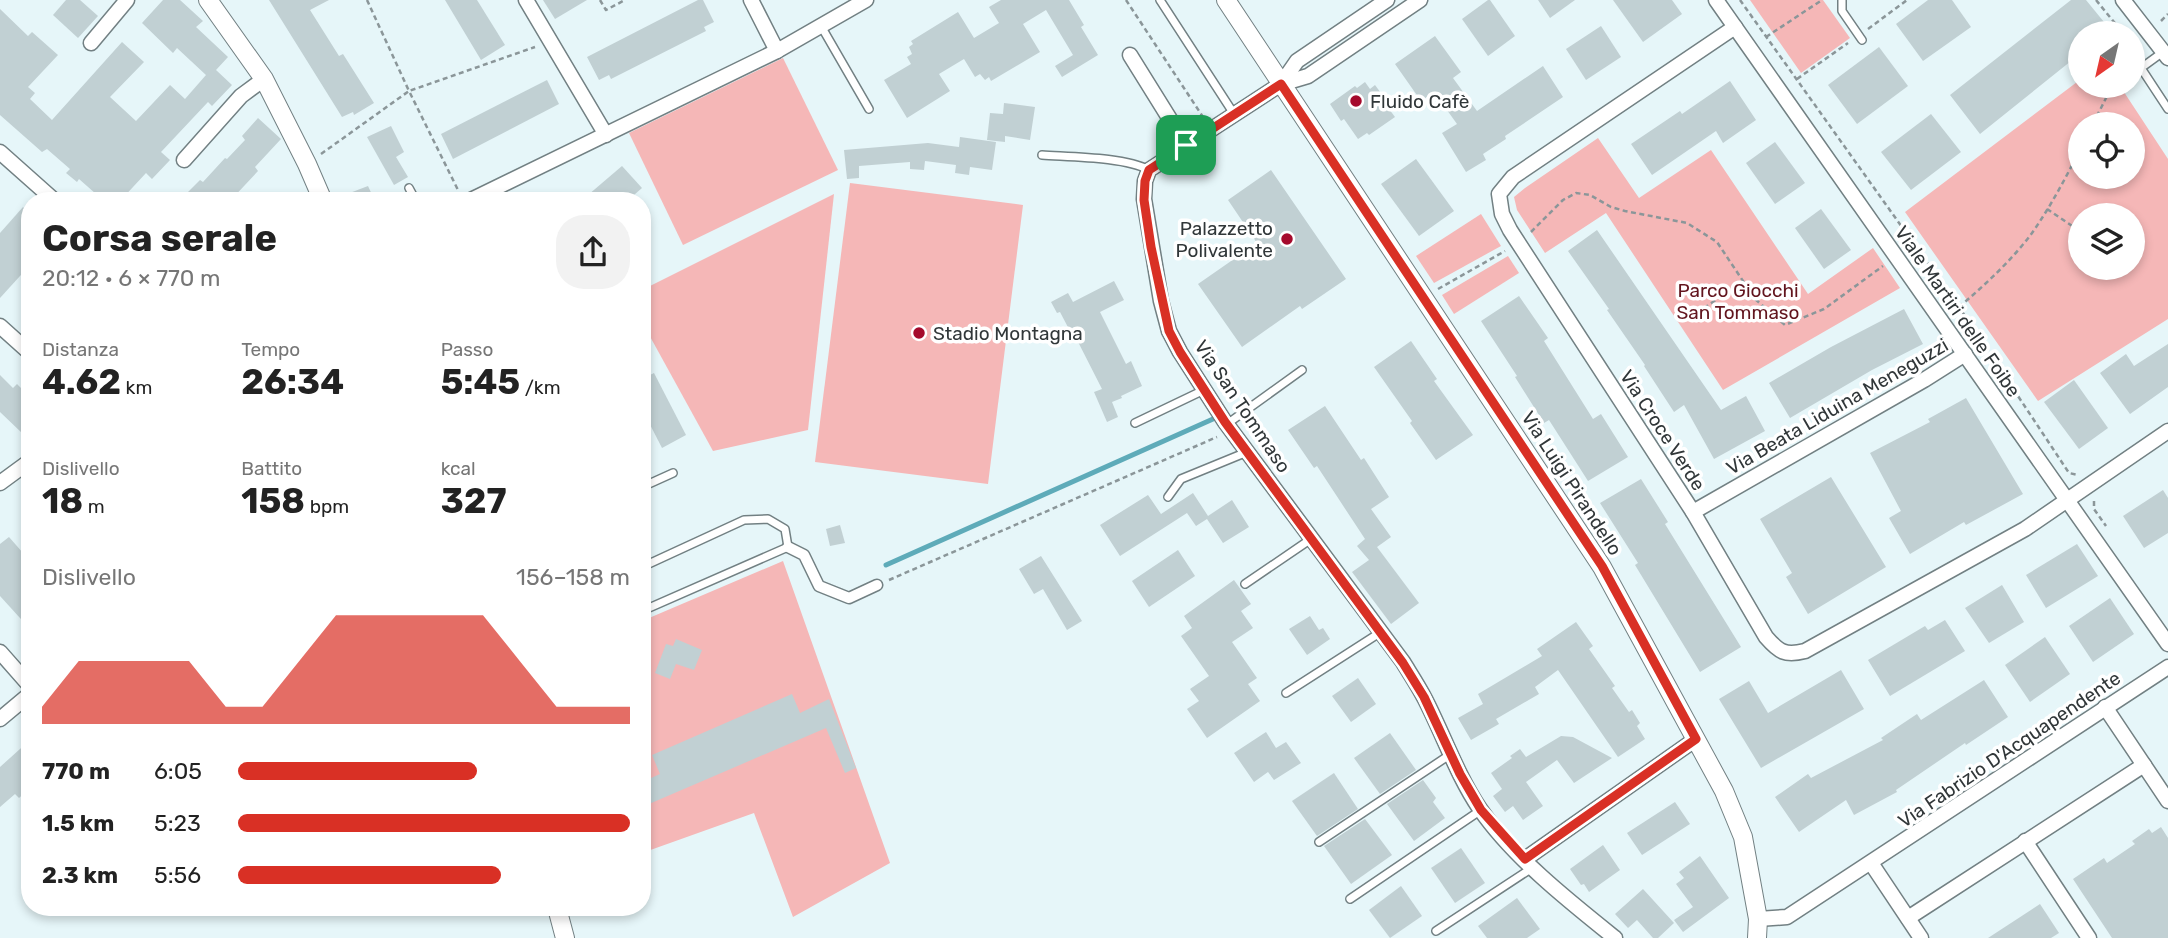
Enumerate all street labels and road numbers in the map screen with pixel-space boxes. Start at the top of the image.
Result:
street label: Viale Martiri delle Foibe [1890,221,2025,401]
street label: Via Beata Liduina Meneguzzi [1722,333,1952,479]
street label: Via San Tommaso [1190,336,1295,477]
street label: Via Croce Verde [1615,366,1710,495]
street label: Via Luigi Pirandello [1516,407,1627,560]
street label: Via Fabrizio D'Acquapendente [1894,666,2125,833]

